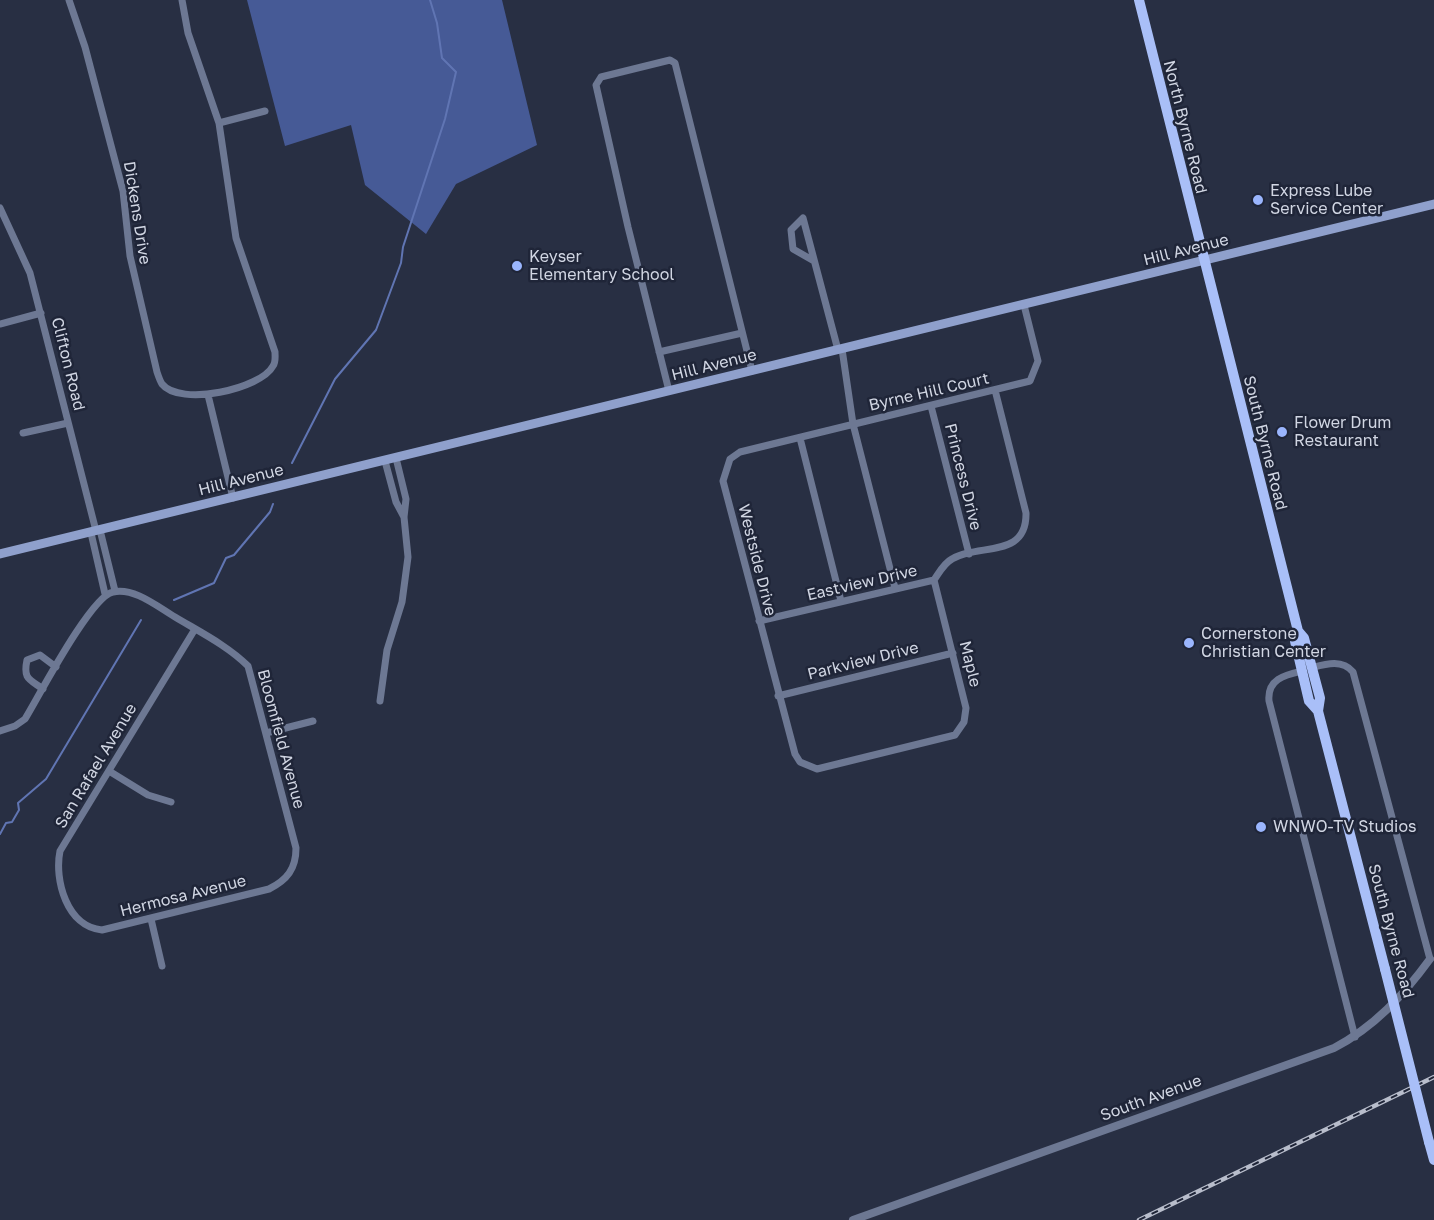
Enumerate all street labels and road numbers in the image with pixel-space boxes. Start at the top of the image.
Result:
street label: North Byrne Road [1159,58,1211,196]
street label: Dickens Drive [119,160,155,266]
street label: Hill Avenue [1141,230,1231,270]
street label: Clifton Road [47,315,89,413]
street label: Hill Avenue [669,345,759,385]
street label: Byrne Hill Court [867,369,991,415]
street label: South Byrne Road [1239,374,1291,512]
street label: Princess Drive [940,422,986,532]
street label: Hill Avenue [196,460,286,500]
street label: Westside Drive [734,502,780,618]
street label: Eastview Drive [805,561,919,605]
street label: Parkview Drive [805,638,921,684]
street label: Maple [955,639,985,689]
street label: Bloomfield Avenue [253,667,309,811]
street label: San Rafael Avenue [51,700,141,832]
street label: South Byrne Road [1364,862,1418,1000]
street label: Hermosa Avenue [118,871,248,921]
street label: South Avenue [1098,1071,1204,1125]

